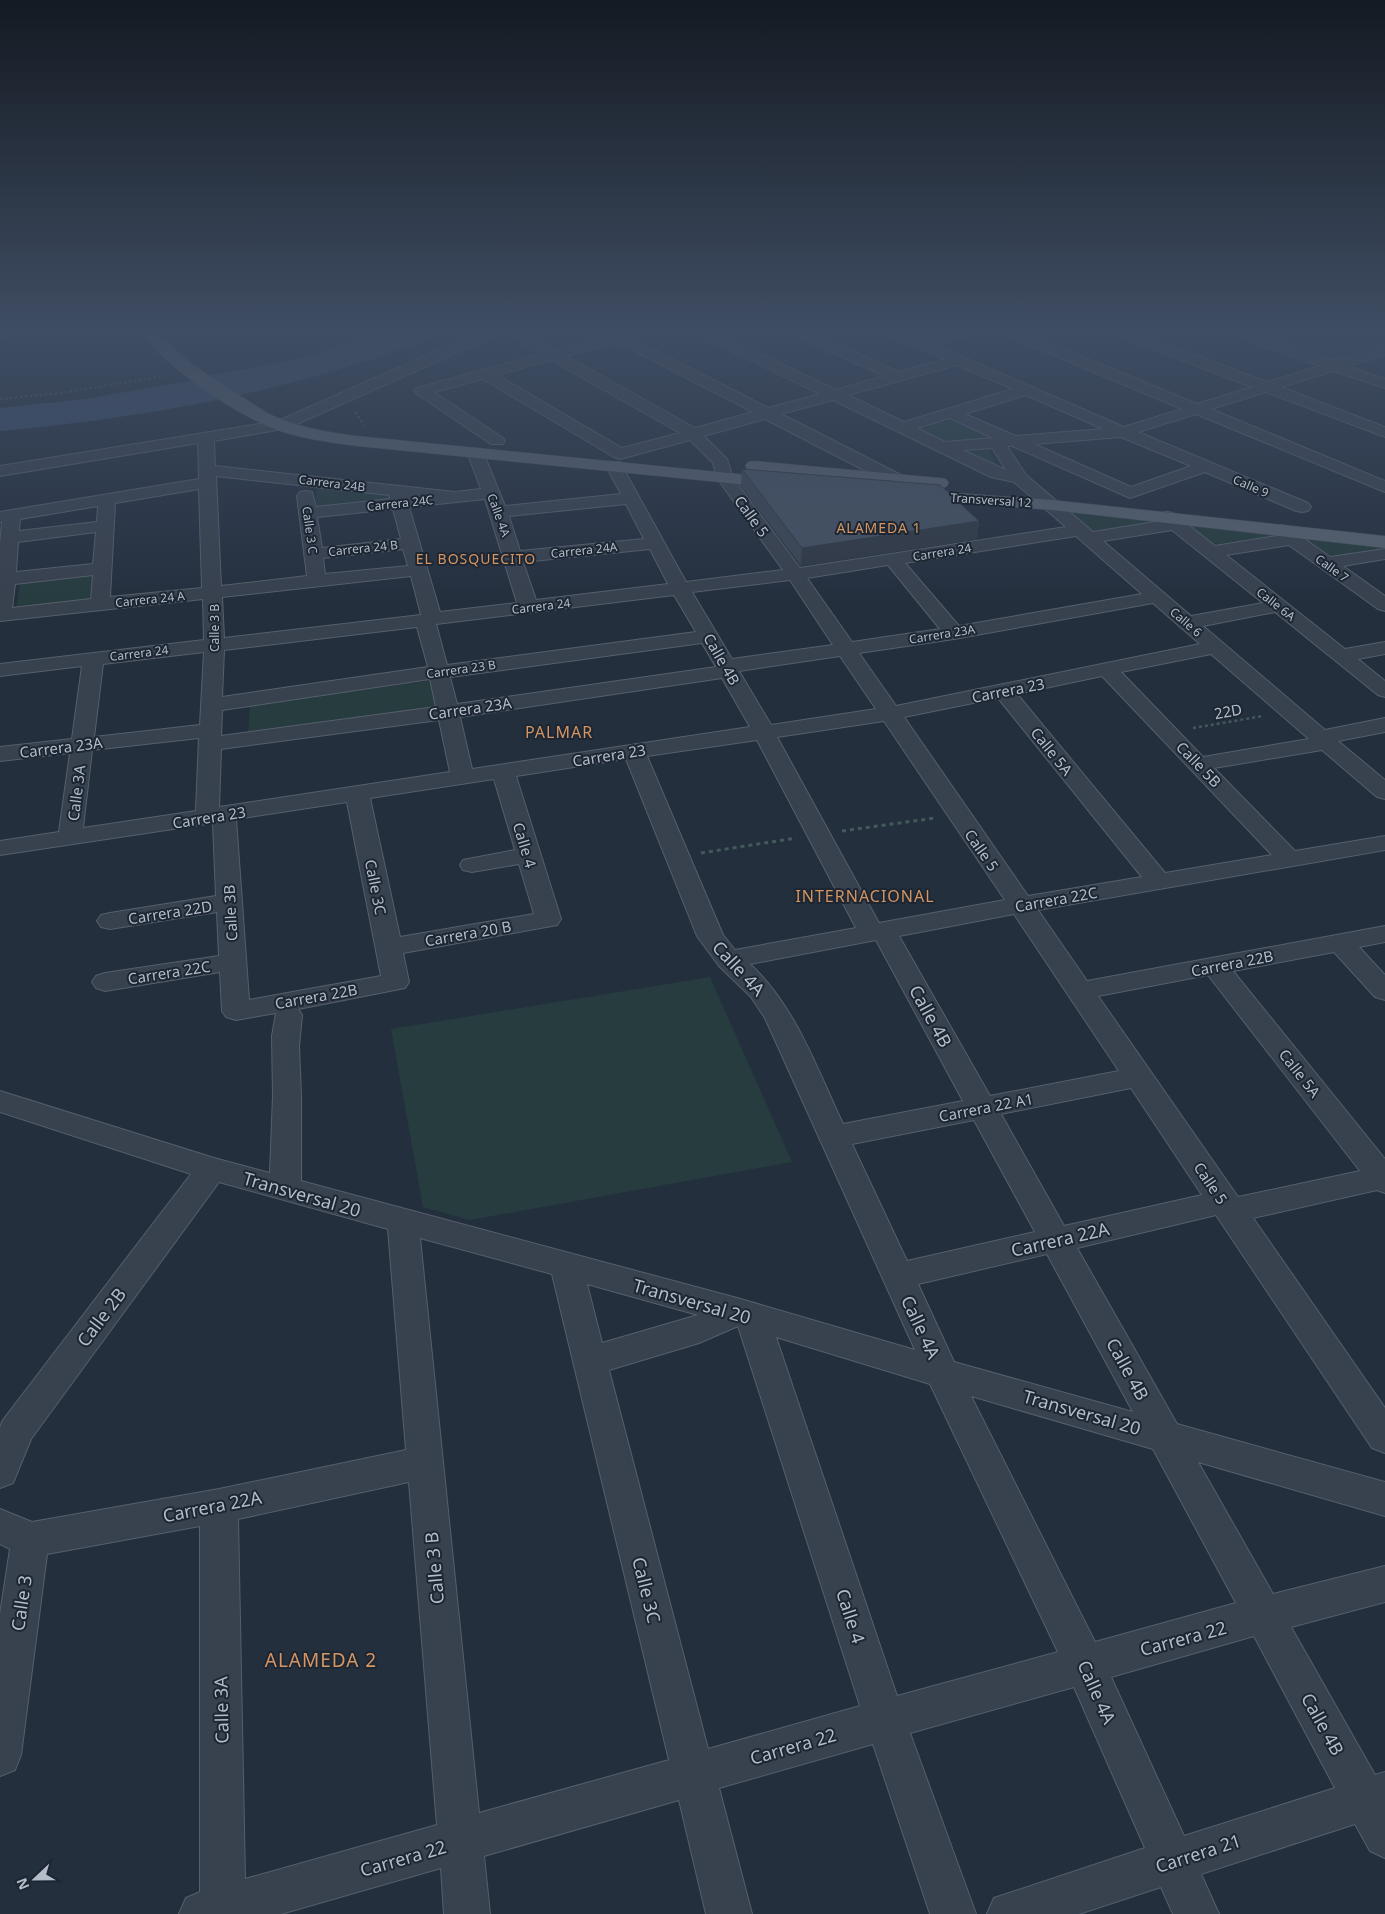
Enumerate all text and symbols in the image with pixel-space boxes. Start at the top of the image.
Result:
street label: Carrera 24B [298,470,366,496]
street label: Calle 9 [1231,471,1272,501]
street label: Transversal 12 [950,489,1032,511]
street label: Carrera 24C [366,491,434,515]
street label: Calle 4A [483,491,515,539]
street label: Calle 5 [730,491,774,541]
street label: Calle 3 C [298,505,322,555]
district label: ALAMEDA 1 [836,518,922,537]
street label: Carrera 24 B [327,536,399,560]
street label: Carrera 24A [550,538,618,562]
street label: Carrera 24 [912,539,973,565]
district label: EL BOSQUECITO [416,549,536,568]
street label: Calle 7 [1312,550,1352,586]
street label: Calle 6A [1253,583,1299,625]
street label: Carrera 24 A [114,587,186,611]
street label: Carrera 24 [511,594,571,618]
street label: Calle 6 [1166,603,1206,641]
street label: Calle 3 B [206,604,223,652]
street label: Carrera 23A [908,620,977,648]
street label: Calle 4B [699,630,745,688]
street label: Carrera 24 [109,641,169,665]
street label: Carrera 23 B [425,656,497,682]
street label: Carrera 23 [970,673,1046,707]
street label: Carrera 23A [427,692,513,724]
street label: 22D [1212,699,1244,723]
district label: PALMAR [525,721,593,743]
street label: Calle 5A [1027,723,1078,779]
street label: Carrera 23A [18,732,104,762]
street label: Calle 5B [1172,737,1226,791]
street label: Carrera 23 [571,739,647,771]
street label: Calle 3A [63,764,89,822]
street label: Carrera 23 [171,801,247,833]
street label: Calle 4 [509,820,541,871]
street label: Calle 5 [960,825,1004,875]
street label: Calle 3C [361,858,391,917]
street label: Carrera 22C [1013,882,1099,916]
street label: Calle 3B [219,884,241,942]
district label: INTERNACIONAL [795,885,935,907]
street label: Carrera 22D [127,895,213,929]
street label: Carrera 20 B [423,916,513,950]
street label: Calle 4A [707,935,771,1001]
street label: Carrera 22B [1189,945,1275,981]
street label: Carrera 22C [126,956,212,988]
street label: Carrera 22B [273,979,359,1013]
street label: Calle 4B [904,981,958,1051]
street label: Calle 5A [1275,1045,1325,1102]
street label: Carrera 22 A1 [937,1088,1035,1126]
street label: Calle 5 [1190,1158,1232,1208]
street label: Transversal 20 [240,1166,364,1222]
street label: Carrera 22A [1009,1216,1112,1262]
street label: Transversal 20 [630,1273,754,1329]
street label: Calle 2B [71,1283,131,1351]
street label: Calle 4A [896,1291,946,1363]
street label: Calle 4B [1101,1334,1155,1404]
street label: Transversal 20 [1020,1384,1144,1440]
street label: Carrera 22A [161,1485,264,1527]
street label: Calle 3 B [419,1531,449,1605]
street label: Calle 3C [627,1554,667,1626]
street label: Calle 3 [5,1574,37,1632]
street label: Calle 4 [831,1586,871,1646]
street label: Carrera 22 [1137,1615,1229,1661]
district label: ALAMEDA 2 [265,1647,377,1673]
street label: Calle 4A [1072,1656,1122,1728]
street label: Calle 3A [208,1676,234,1744]
street label: Calle 4B [1296,1689,1350,1759]
street label: Carrera 22 [747,1722,839,1770]
street label: Carrera 21 [1152,1828,1244,1878]
street label: Carrera 22 [357,1834,449,1882]
north arrow [10,1854,60,1904]
text: N [12,1875,33,1893]

